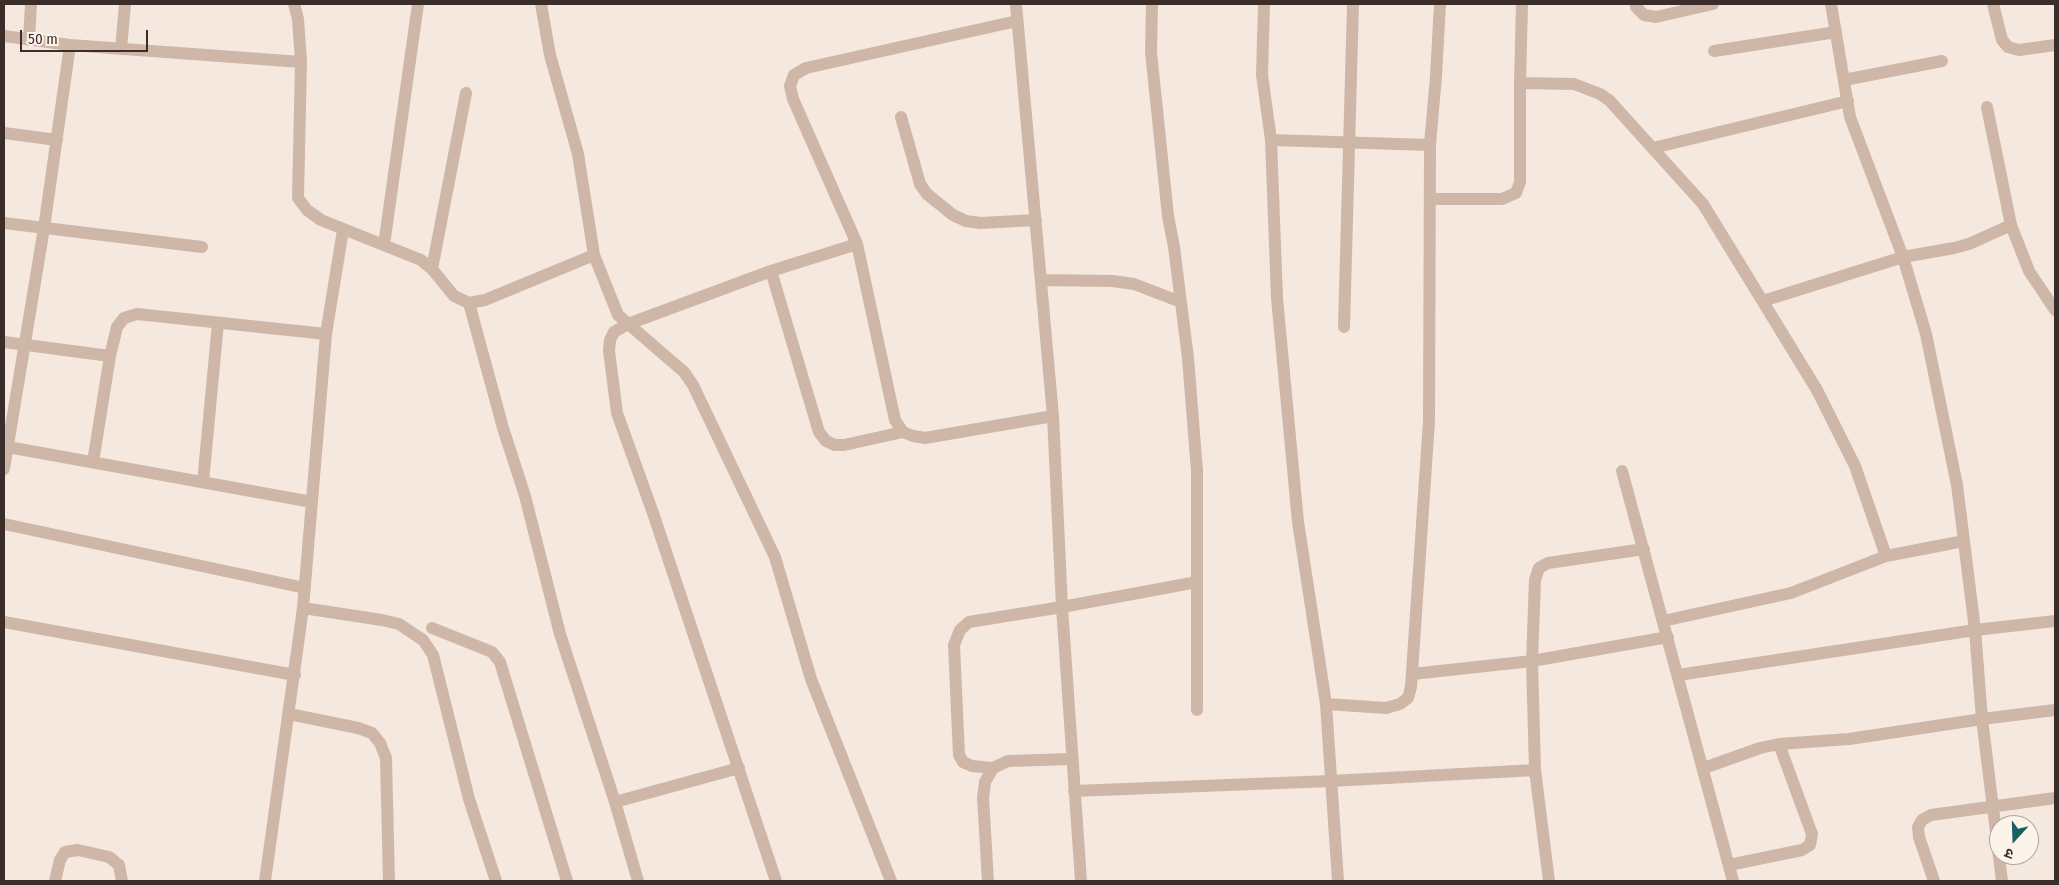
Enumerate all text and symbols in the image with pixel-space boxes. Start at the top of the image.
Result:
scale bar [22,20,150,52]
text: 50 m [28,30,58,48]
north arrow [1989,815,2039,865]
text: उ [2002,844,2016,863]

